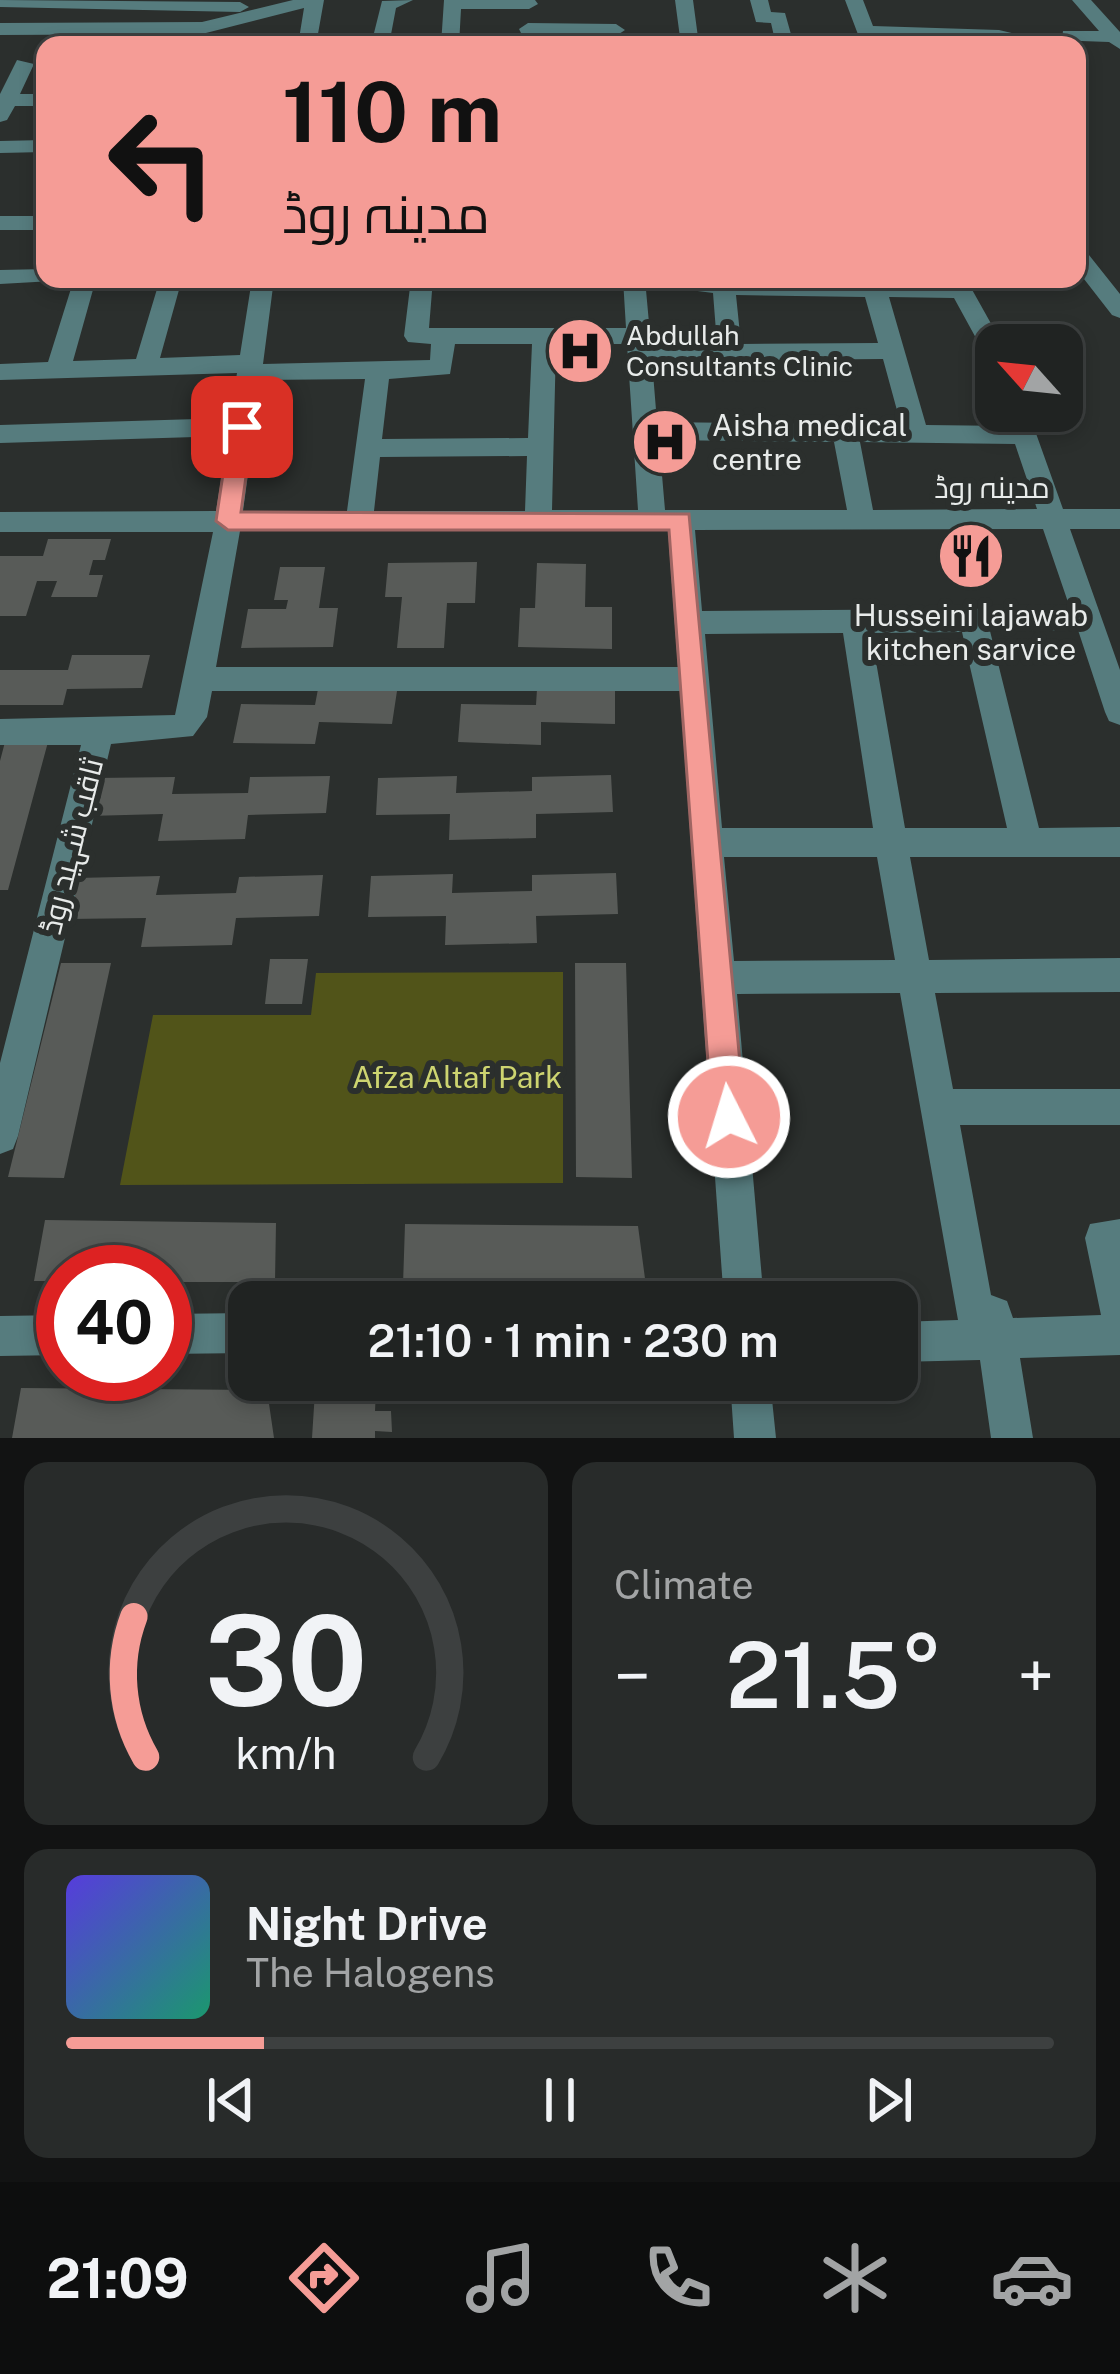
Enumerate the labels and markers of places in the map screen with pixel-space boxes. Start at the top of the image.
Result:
hospital icon: Abdullah Consultants Clinic [545,316,615,386]
place label: Abdullah Consultants Clinic [626,319,853,382]
pin [191,376,293,478]
hospital icon: Aisha medical centre [630,407,700,477]
place label: Aisha medical centre [712,407,907,477]
restaurant icon: Husseini lajawab kitchen sarvice [936,521,1006,591]
place label: Husseini lajawab kitchen sarvice [854,597,1088,667]

